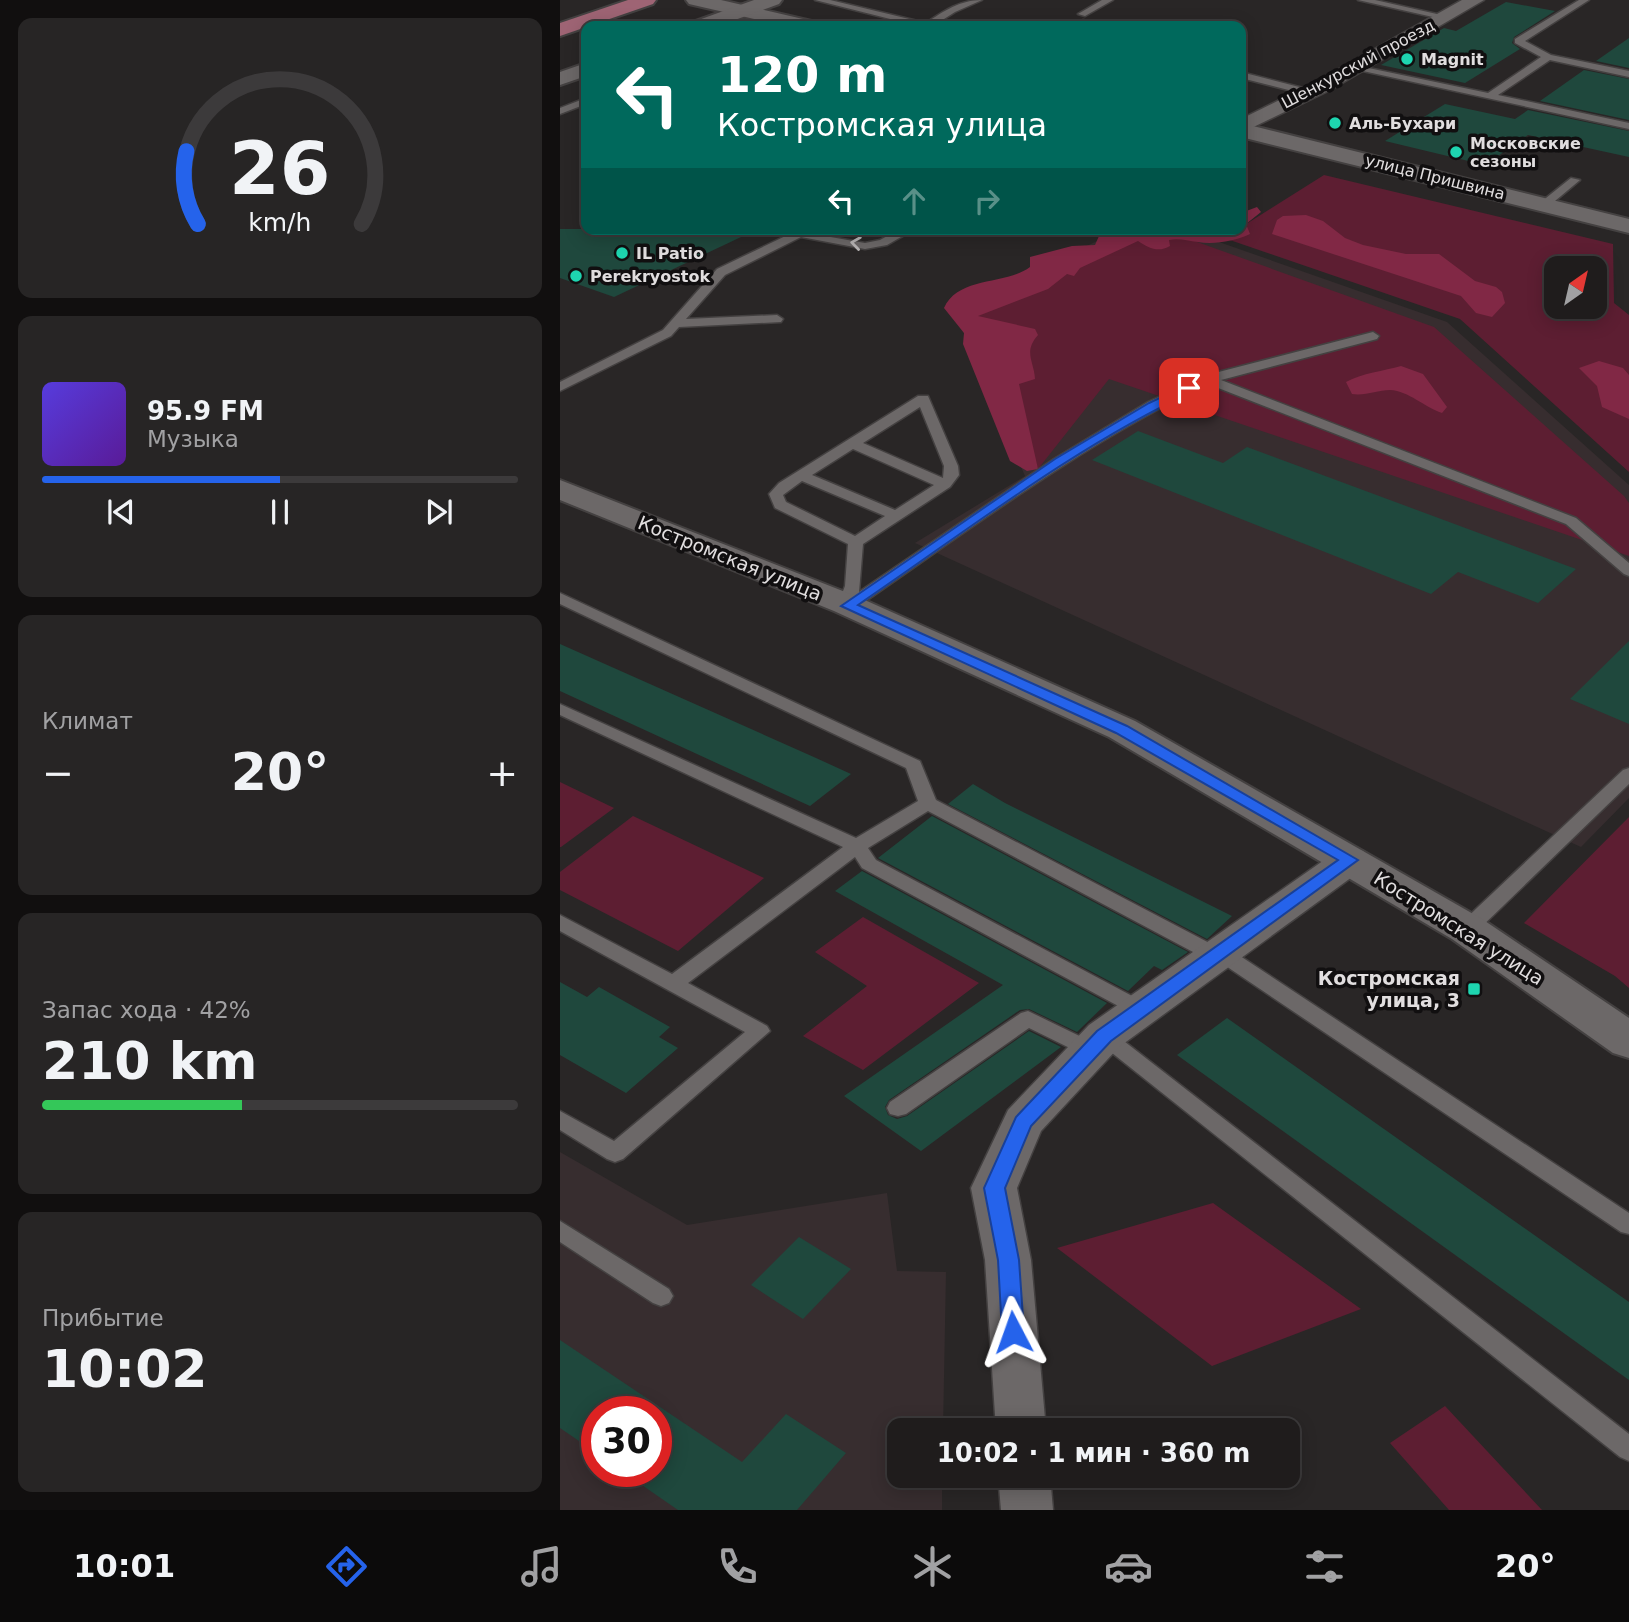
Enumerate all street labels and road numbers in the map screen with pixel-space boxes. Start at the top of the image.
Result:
street label: Шенкурский проезд [1278,16,1438,112]
street label: улица Пришвина [1363,150,1507,204]
street label: Костромская улица [635,511,825,605]
street label: Костромская улица [1370,867,1548,989]

